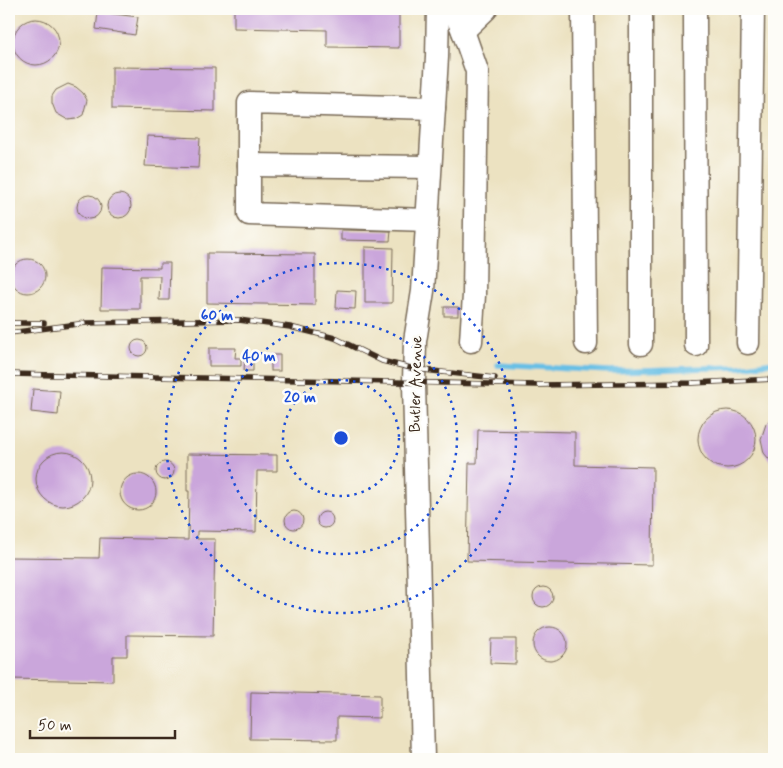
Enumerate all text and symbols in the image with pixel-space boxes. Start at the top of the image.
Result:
text: 60 m [201,306,233,326]
street label: Butler Avenue [405,335,427,433]
text: 40 m [242,347,276,367]
text: 20 m [284,388,316,408]
centre of rings [332,429,350,447]
scale bar [30,708,175,740]
text: 50 m [38,716,72,736]

